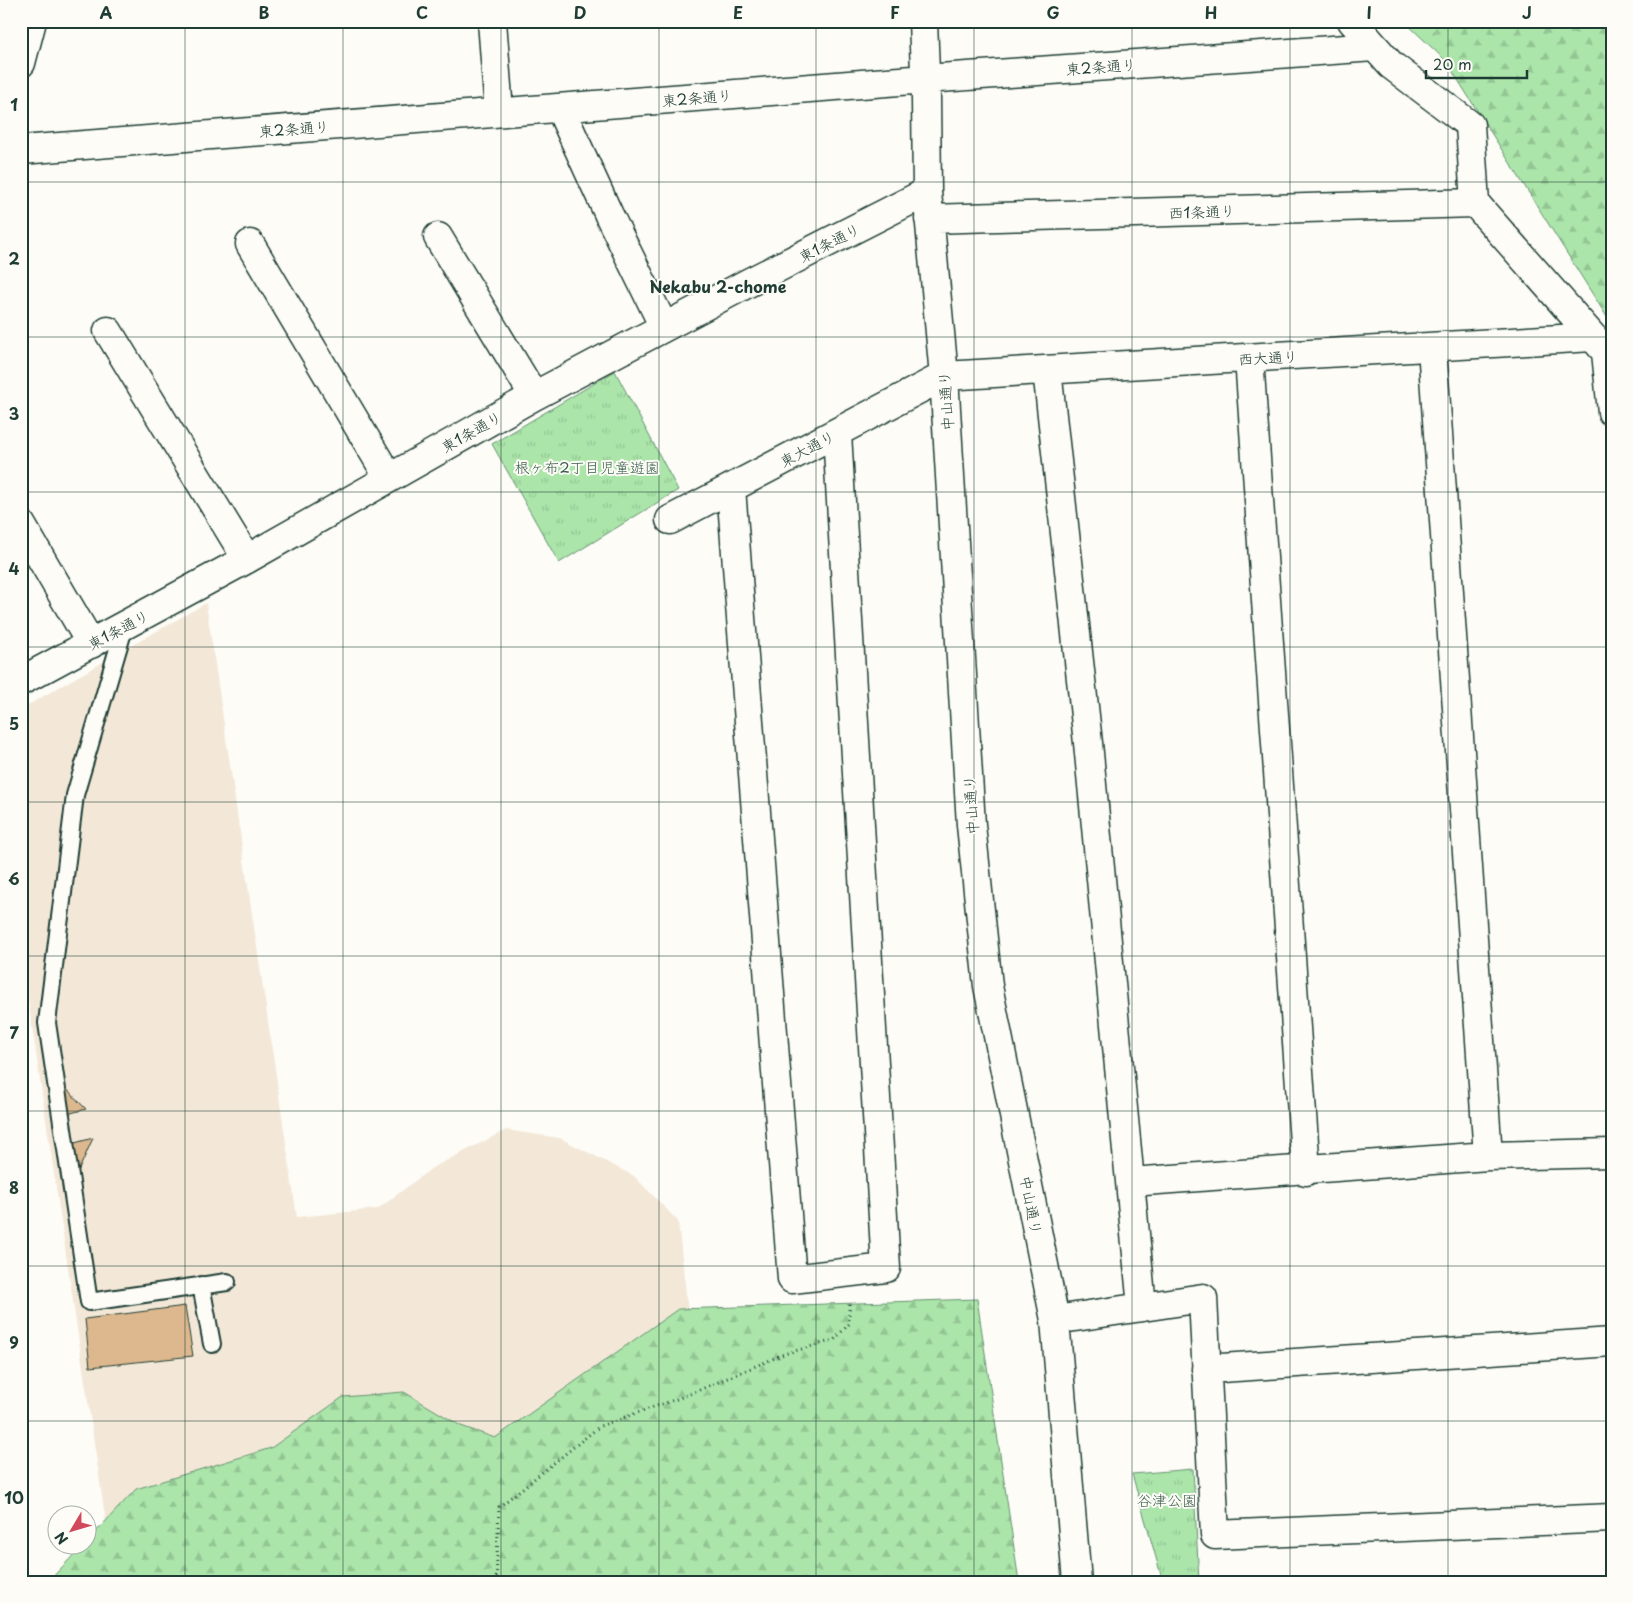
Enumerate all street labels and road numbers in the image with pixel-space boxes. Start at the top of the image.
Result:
street label: 東2条通り [1065,52,1137,80]
street label: 東2条通り [661,82,733,112]
street label: 東2条通り [258,114,330,142]
street label: 西1条通り [1168,198,1236,224]
street label: 東1条通り [794,217,864,267]
street label: 西大通り [1237,344,1299,370]
street label: 中山通り [931,370,959,432]
street label: 東1条通り [436,404,506,458]
street label: 東大通り [775,424,839,472]
street label: 東1条通り [83,603,153,655]
street label: 中山通り [956,774,984,836]
street label: 中山通り [1015,1173,1049,1237]

